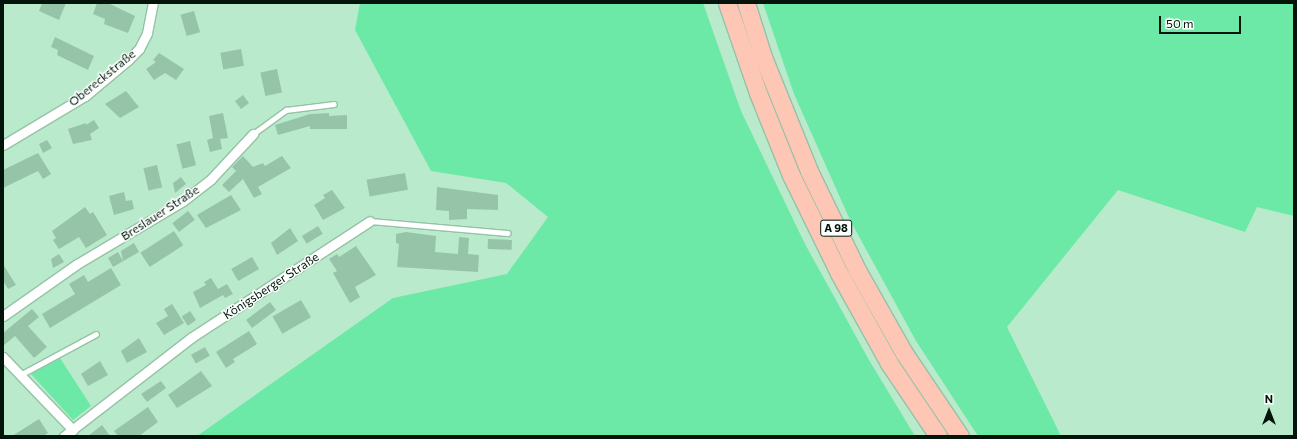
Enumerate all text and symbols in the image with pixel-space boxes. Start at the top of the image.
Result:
scale bar [1161,8,1243,34]
text: 50 m [1166,16,1194,30]
street label: Obereckstraße [66,47,138,109]
street label: Breslauer Straße [118,182,202,244]
road number: A 98 [820,219,852,237]
street label: Königsberger Straße [220,250,322,322]
north arrow [1249,391,1289,431]
text: N [1265,392,1273,405]

